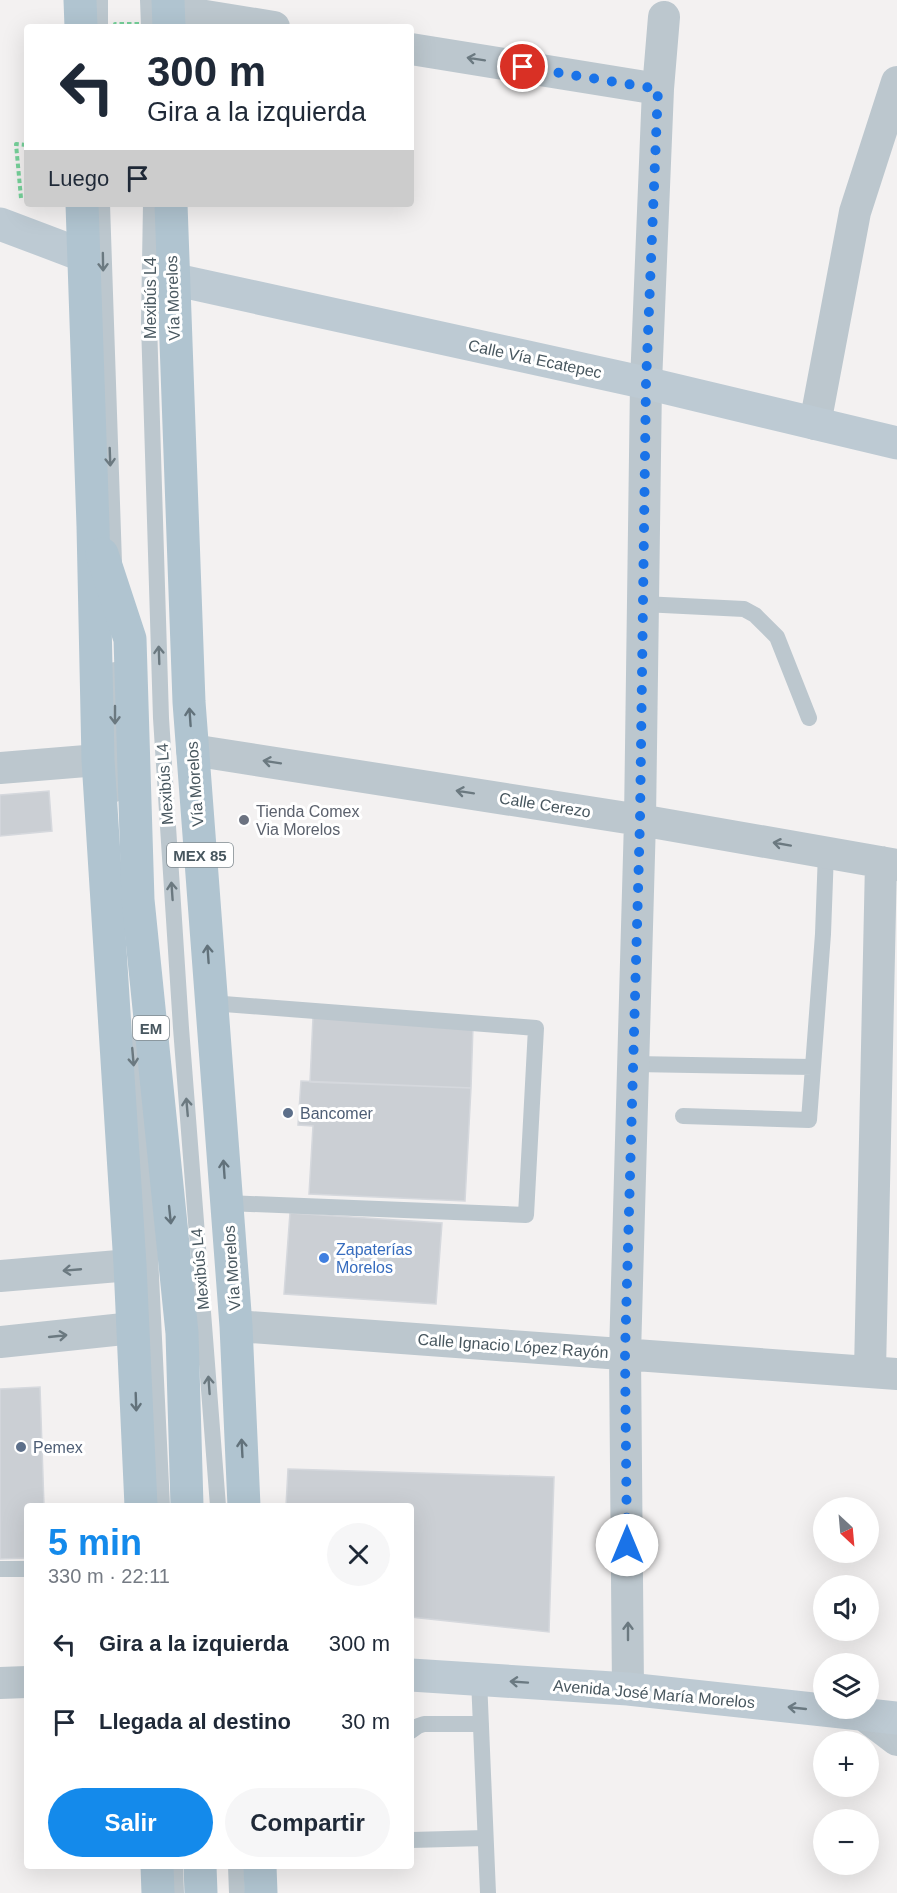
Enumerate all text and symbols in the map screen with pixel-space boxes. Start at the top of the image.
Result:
pin [497,41,548,92]
icon: left [48,48,126,126]
text: 300 m [147,48,266,95]
icon: arrive [506,50,539,83]
one-way arrow [466,54,486,65]
text: Gira a la izquierda [147,97,366,127]
icon: arrive [121,162,154,195]
text: Luego [48,166,109,191]
one-way arrow [97,252,108,272]
street label: Vía Morelos [163,255,183,341]
street label: Mexibús L4 [142,257,159,339]
street label: Calle Vía Ecatepec [467,337,603,381]
one-way arrow [104,447,115,467]
one-way arrow [153,645,165,665]
one-way arrow [109,705,121,725]
one-way arrow [184,708,195,728]
street label: Vía Morelos [184,741,206,827]
street label: Mexibús L4 [154,742,176,825]
one-way arrow [263,757,283,768]
one-way arrow [456,787,475,798]
street label: Calle Cerezo [498,789,592,821]
place label: Tienda Comex Via Morelos [256,803,359,838]
marker: Tienda Comex Via Morelos [237,813,251,827]
one-way arrow [772,838,792,849]
road number: MEX 85 [167,843,233,867]
one-way arrow [166,882,177,902]
one-way arrow [202,944,213,964]
road number: EM [133,1016,169,1040]
one-way arrow [128,1046,139,1066]
one-way arrow [181,1097,192,1117]
place label: Bancomer [300,1105,374,1122]
marker: Bancomer [281,1106,295,1120]
one-way arrow [218,1160,229,1180]
one-way arrow [165,1204,176,1224]
street label: Vía Morelos [221,1225,243,1311]
street label: Mexibús L4 [188,1227,212,1310]
place label: Zapaterías Morelos [336,1241,412,1276]
marker: Zapaterías Morelos [317,1251,331,1265]
one-way arrow [63,1265,83,1276]
one-way arrow [48,1330,68,1341]
street label: Calle Ignacio López Rayón [417,1331,609,1361]
one-way arrow [203,1375,214,1395]
one-way arrow [131,1392,142,1412]
one-way arrow [236,1438,247,1458]
place label: Pemex [33,1439,83,1456]
marker: Pemex [14,1440,28,1454]
north arrow [813,1497,879,1563]
map controls [813,1497,879,1875]
position arrow [595,1513,659,1577]
text: 5 min [48,1522,142,1563]
button: close [327,1523,390,1586]
text: 330 m · 22:11 [48,1565,170,1587]
button: sound [813,1575,879,1641]
one-way arrow [622,1621,633,1641]
icon: left [48,1628,81,1661]
text: Gira a la izquierda [99,1631,289,1656]
text: 300 m [329,1631,390,1656]
button: layers [813,1653,879,1719]
one-way arrow [510,1676,530,1687]
street label: Avenida José María Morelos [552,1677,756,1711]
one-way arrow [788,1702,808,1713]
icon: arrive [48,1706,81,1739]
text: Llegada al destino [99,1709,291,1734]
text: 30 m [341,1709,390,1734]
button: + [813,1731,879,1797]
button: Salir [48,1788,213,1857]
button: Compartir [225,1788,390,1857]
button: − [813,1809,879,1875]

